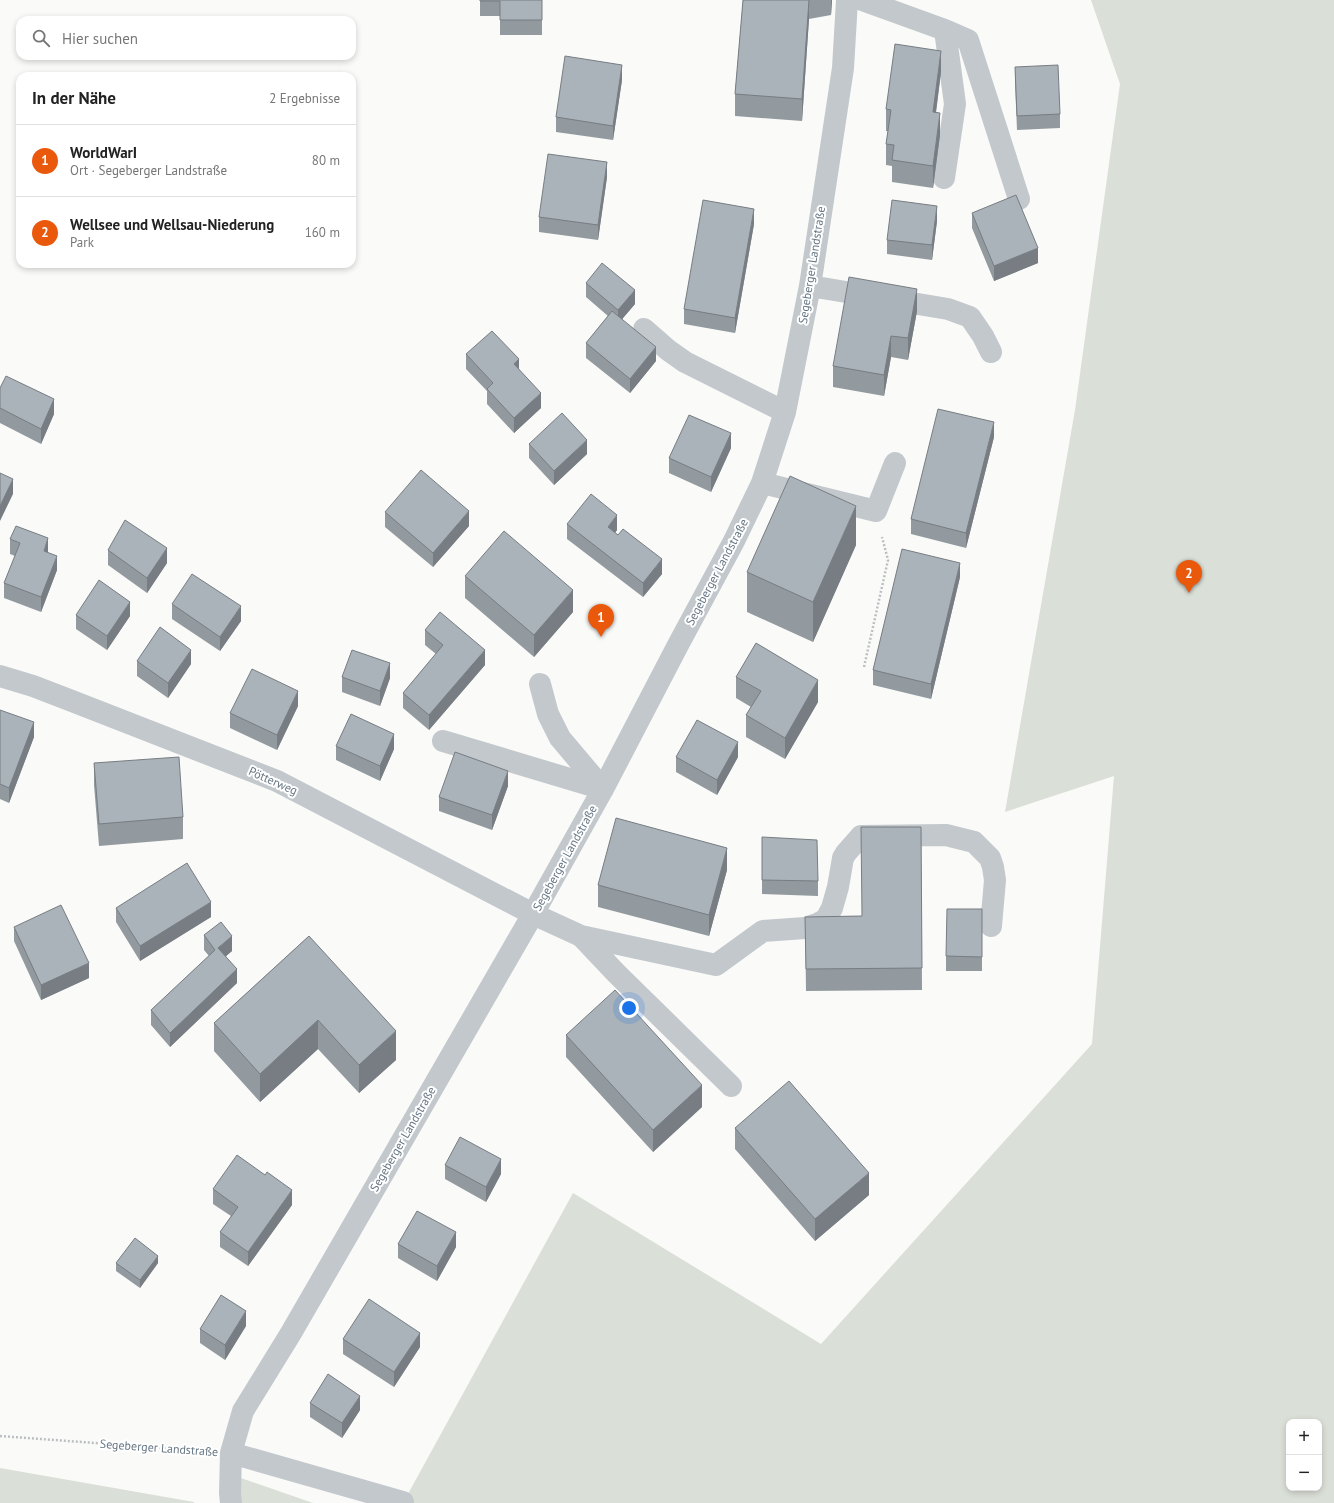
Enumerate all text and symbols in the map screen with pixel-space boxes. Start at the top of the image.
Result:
search box [16,16,356,60]
icon: search [30,27,52,49]
text: Hier suchen [62,29,138,48]
text: In der Nähe [32,87,116,109]
text: 2 Ergebnisse [269,90,340,107]
text: WorldWarI [70,143,137,162]
text: 1 [41,152,49,169]
text: 80 m [312,152,340,169]
text: Ort · Segeberger Landstraße [70,162,227,179]
street label: Segeberger Landstraße [795,205,828,325]
text: Wellsee und Wellsau-Niederung [70,215,274,234]
text: 2 [41,224,49,241]
text: 160 m [305,224,340,241]
text: Park [70,234,94,251]
street label: Segeberger Landstraße [682,516,751,628]
pin: 2 [1176,560,1202,593]
pin: 1 [588,604,614,637]
street label: Pötterweg [246,763,300,798]
street label: Segeberger Landstraße [529,802,600,913]
your location [619,998,639,1018]
street label: Segeberger Landstraße [366,1084,439,1194]
map controls [1286,1419,1322,1491]
button: + [1286,1419,1322,1455]
street label: Segeberger Landstraße [99,1436,219,1459]
button: − [1286,1455,1322,1491]

